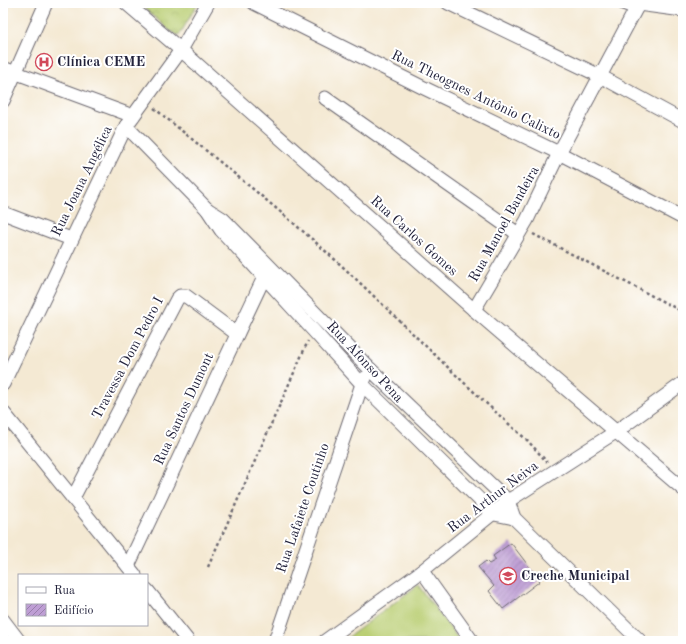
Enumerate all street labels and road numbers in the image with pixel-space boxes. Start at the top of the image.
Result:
street label: Rua Theognes Antônio Calixto [389,48,563,142]
street label: Rua Joana Angélica [49,123,115,238]
street label: Rua Manoel Bandeira [466,164,542,284]
street label: Rua Carlos Gomes [368,193,460,279]
street label: Travessa Dom Pedro I [90,295,166,421]
street label: Rua Afonso Pena [324,319,406,405]
street label: Rua Santos Dumont [152,351,216,467]
street label: Rua Lafaiete Coutinho [274,441,332,575]
street label: Rua Arthur Neiva [445,458,541,535]

